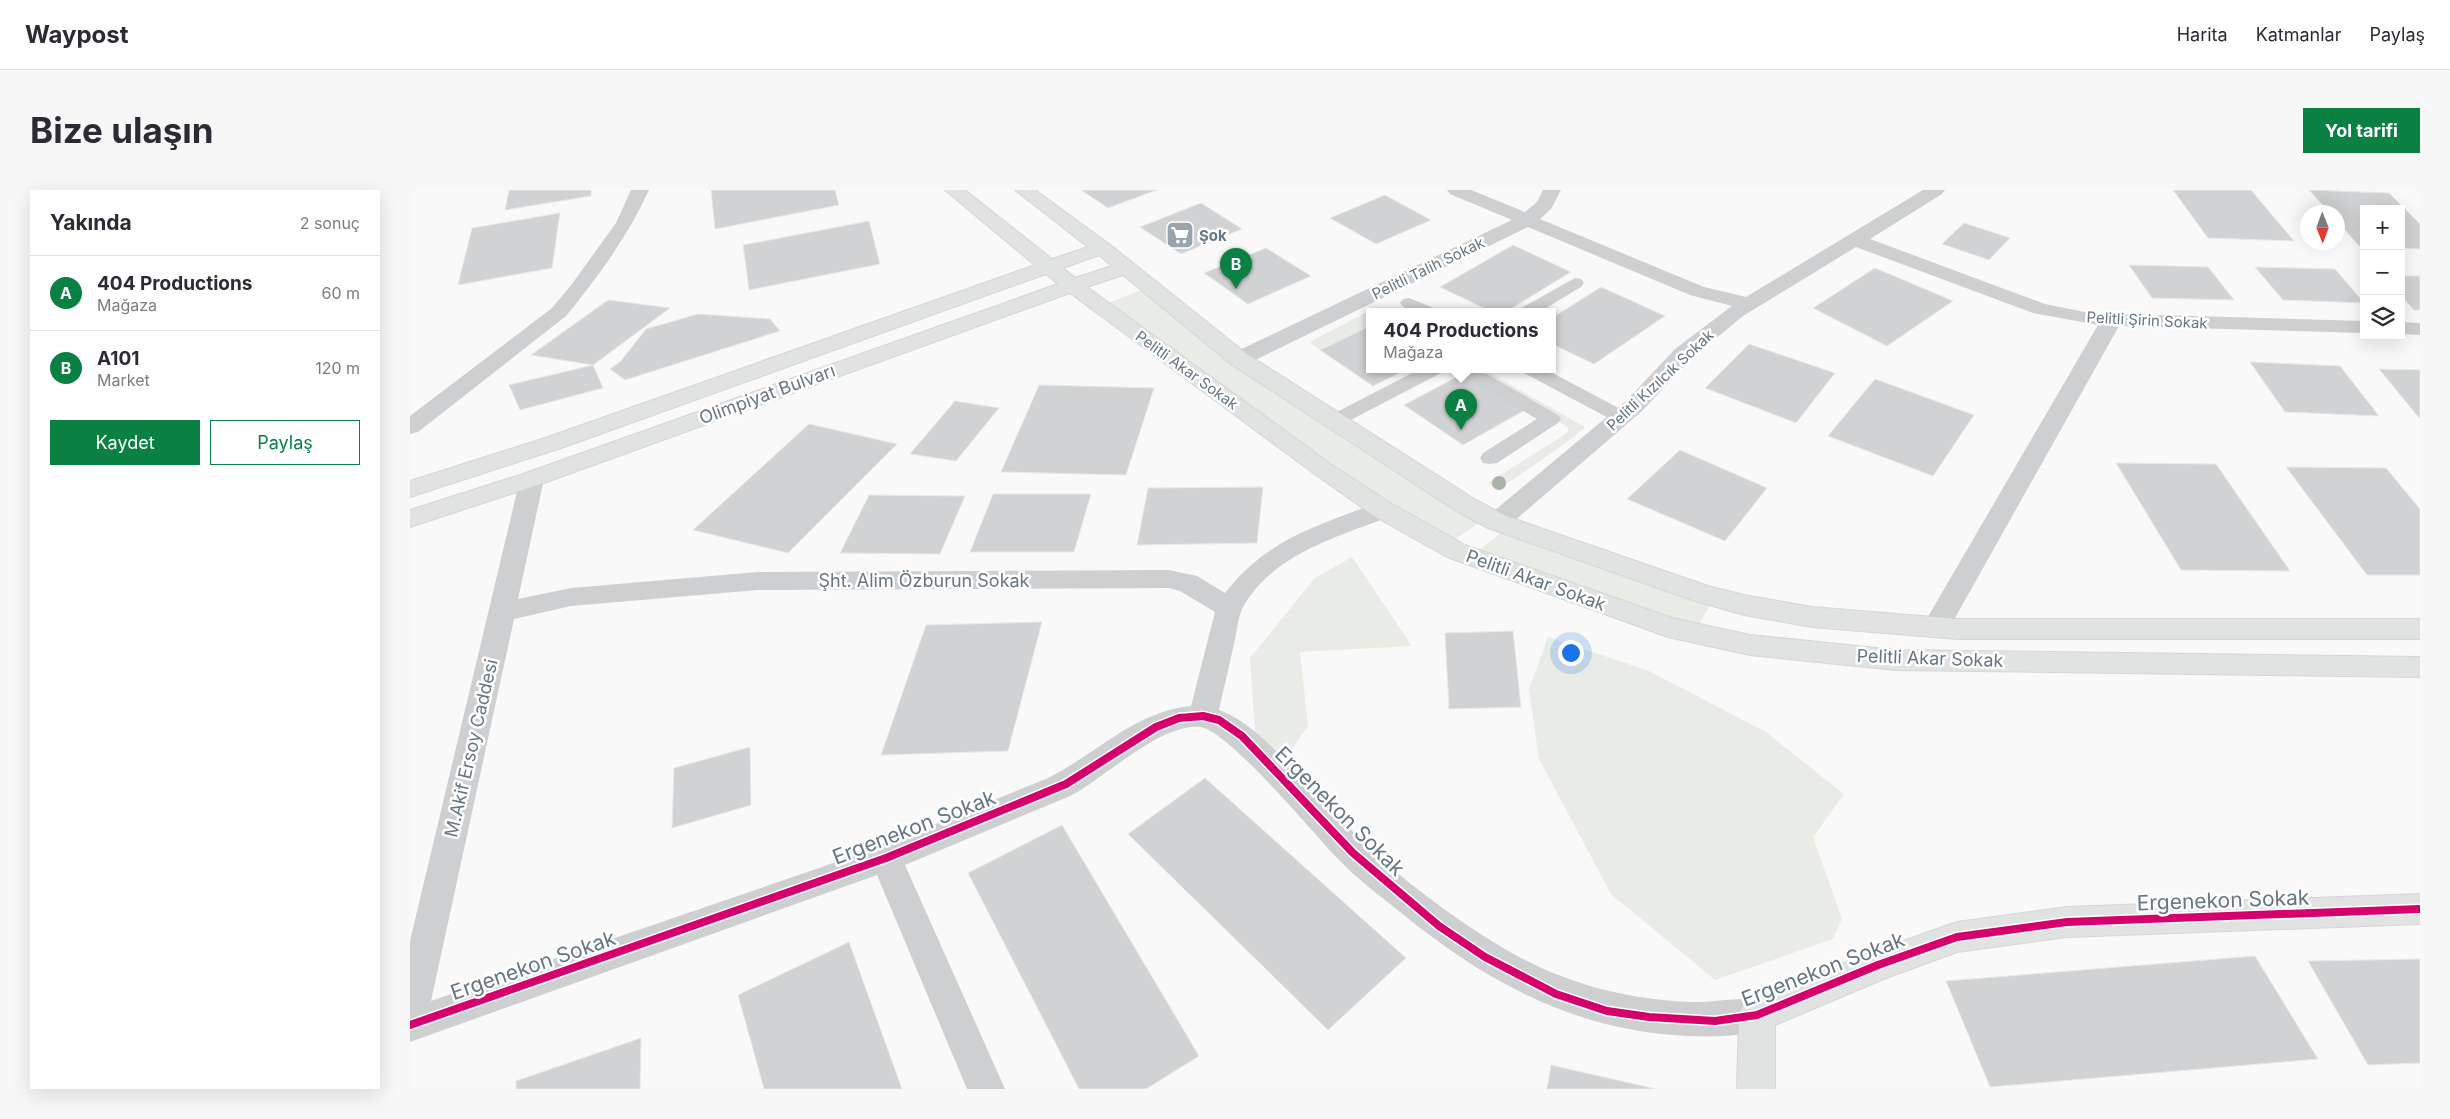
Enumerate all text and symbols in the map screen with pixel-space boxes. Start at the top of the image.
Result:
text: Waypost [25,20,129,49]
text: Harita [2177,24,2228,45]
text: Katmanlar [2256,24,2341,45]
text: Paylaş [2369,24,2425,45]
button: Yol tarifi [2303,108,2420,153]
text: Bize ulaşın [30,109,214,151]
north arrow [2300,205,2345,250]
map controls [2360,205,2405,340]
button: + [2360,205,2405,250]
text: Yakında [50,210,132,235]
text: 2 sonuç [300,213,360,233]
supermarket icon: Şok [1165,220,1195,250]
place label: Şok [1199,226,1227,245]
street label: Pelitli Talih Sokak [1369,232,1488,303]
pin: B [1220,248,1252,289]
button: − [2360,250,2405,295]
text: 404 Productions [97,272,252,295]
text: A [60,283,72,303]
text: 60 m [321,283,360,303]
text: Mağaza [97,295,157,315]
button: layers [2360,295,2405,340]
street label: Pelitli Şirin Sokak [2086,307,2209,333]
popup [1366,308,1556,373]
text: 404 Productions [1383,319,1539,342]
street label: Pelitli Kızılcık Sokak [1602,325,1718,435]
street label: Pelitli Akar Sokak [1132,326,1243,414]
text: Mağaza [1383,342,1443,362]
text: A101 [97,347,139,370]
text: B [61,358,71,378]
text: 120 m [315,358,360,378]
street label: Olimpiyat Bulvarı [696,360,838,428]
text: Market [97,370,150,390]
pin: A [1445,389,1477,430]
button: Kaydet [50,420,200,465]
button: Paylaş [210,420,360,465]
street label: Pelitli Akar Sokak [1463,545,1609,615]
street label: Şht. Alim Özburun Sokak [819,569,1030,591]
your location [1558,640,1584,666]
street label: Pelitli Akar Sokak [1856,645,2004,671]
street label: M.Akif Ersoy Caddesi [440,657,502,839]
street label: Ergenekon Sokak [1270,741,1410,881]
street label: Ergenekon Sokak [829,784,1000,870]
street label: Ergenekon Sokak [2136,884,2310,916]
street label: Ergenekon Sokak [447,925,619,1005]
street label: Ergenekon Sokak [1738,926,1909,1012]

